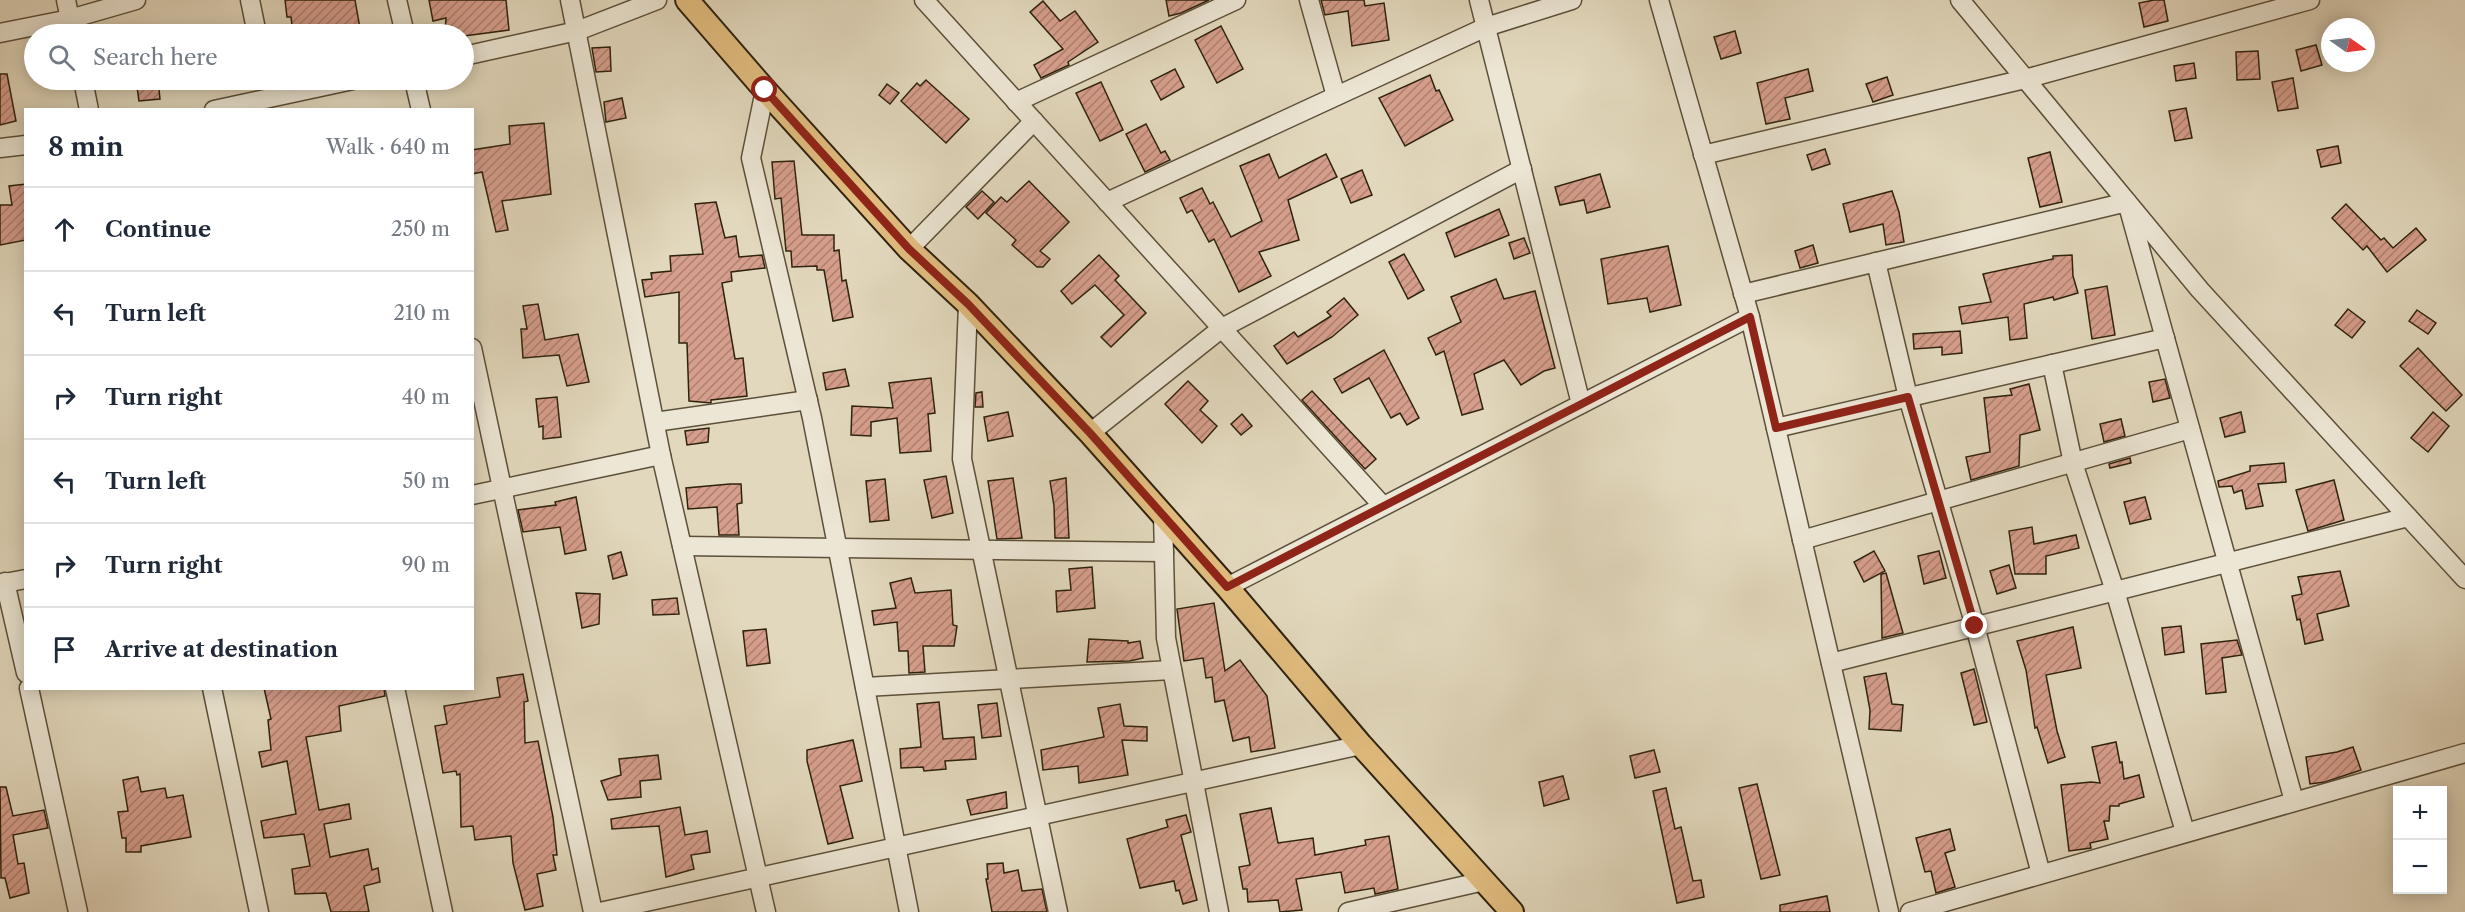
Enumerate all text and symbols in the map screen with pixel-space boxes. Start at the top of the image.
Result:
north arrow [2321,18,2375,72]
search box [24,24,474,90]
icon: search [45,41,78,74]
text: Search here [93,44,218,71]
route start [751,76,777,102]
text: 8 min [48,131,124,163]
text: Walk · 640 m [326,135,450,159]
icon: ahead [48,213,81,246]
text: Continue [105,216,211,243]
text: 250 m [391,217,450,241]
icon: left [48,297,81,330]
text: Turn left [105,300,206,327]
text: 210 m [393,301,450,325]
icon: right [48,381,81,414]
text: Turn right [105,384,223,411]
text: 40 m [402,385,450,409]
icon: left [48,465,81,498]
text: Turn left [105,468,206,495]
text: 50 m [403,469,450,493]
icon: right [48,549,81,582]
text: Turn right [105,552,223,579]
text: 90 m [402,553,450,577]
route end [1961,612,1987,638]
icon: arrive [48,633,81,666]
text: Arrive at destination [105,636,338,663]
map controls [2393,786,2447,894]
button: + [2393,786,2447,840]
button: − [2393,840,2447,894]

